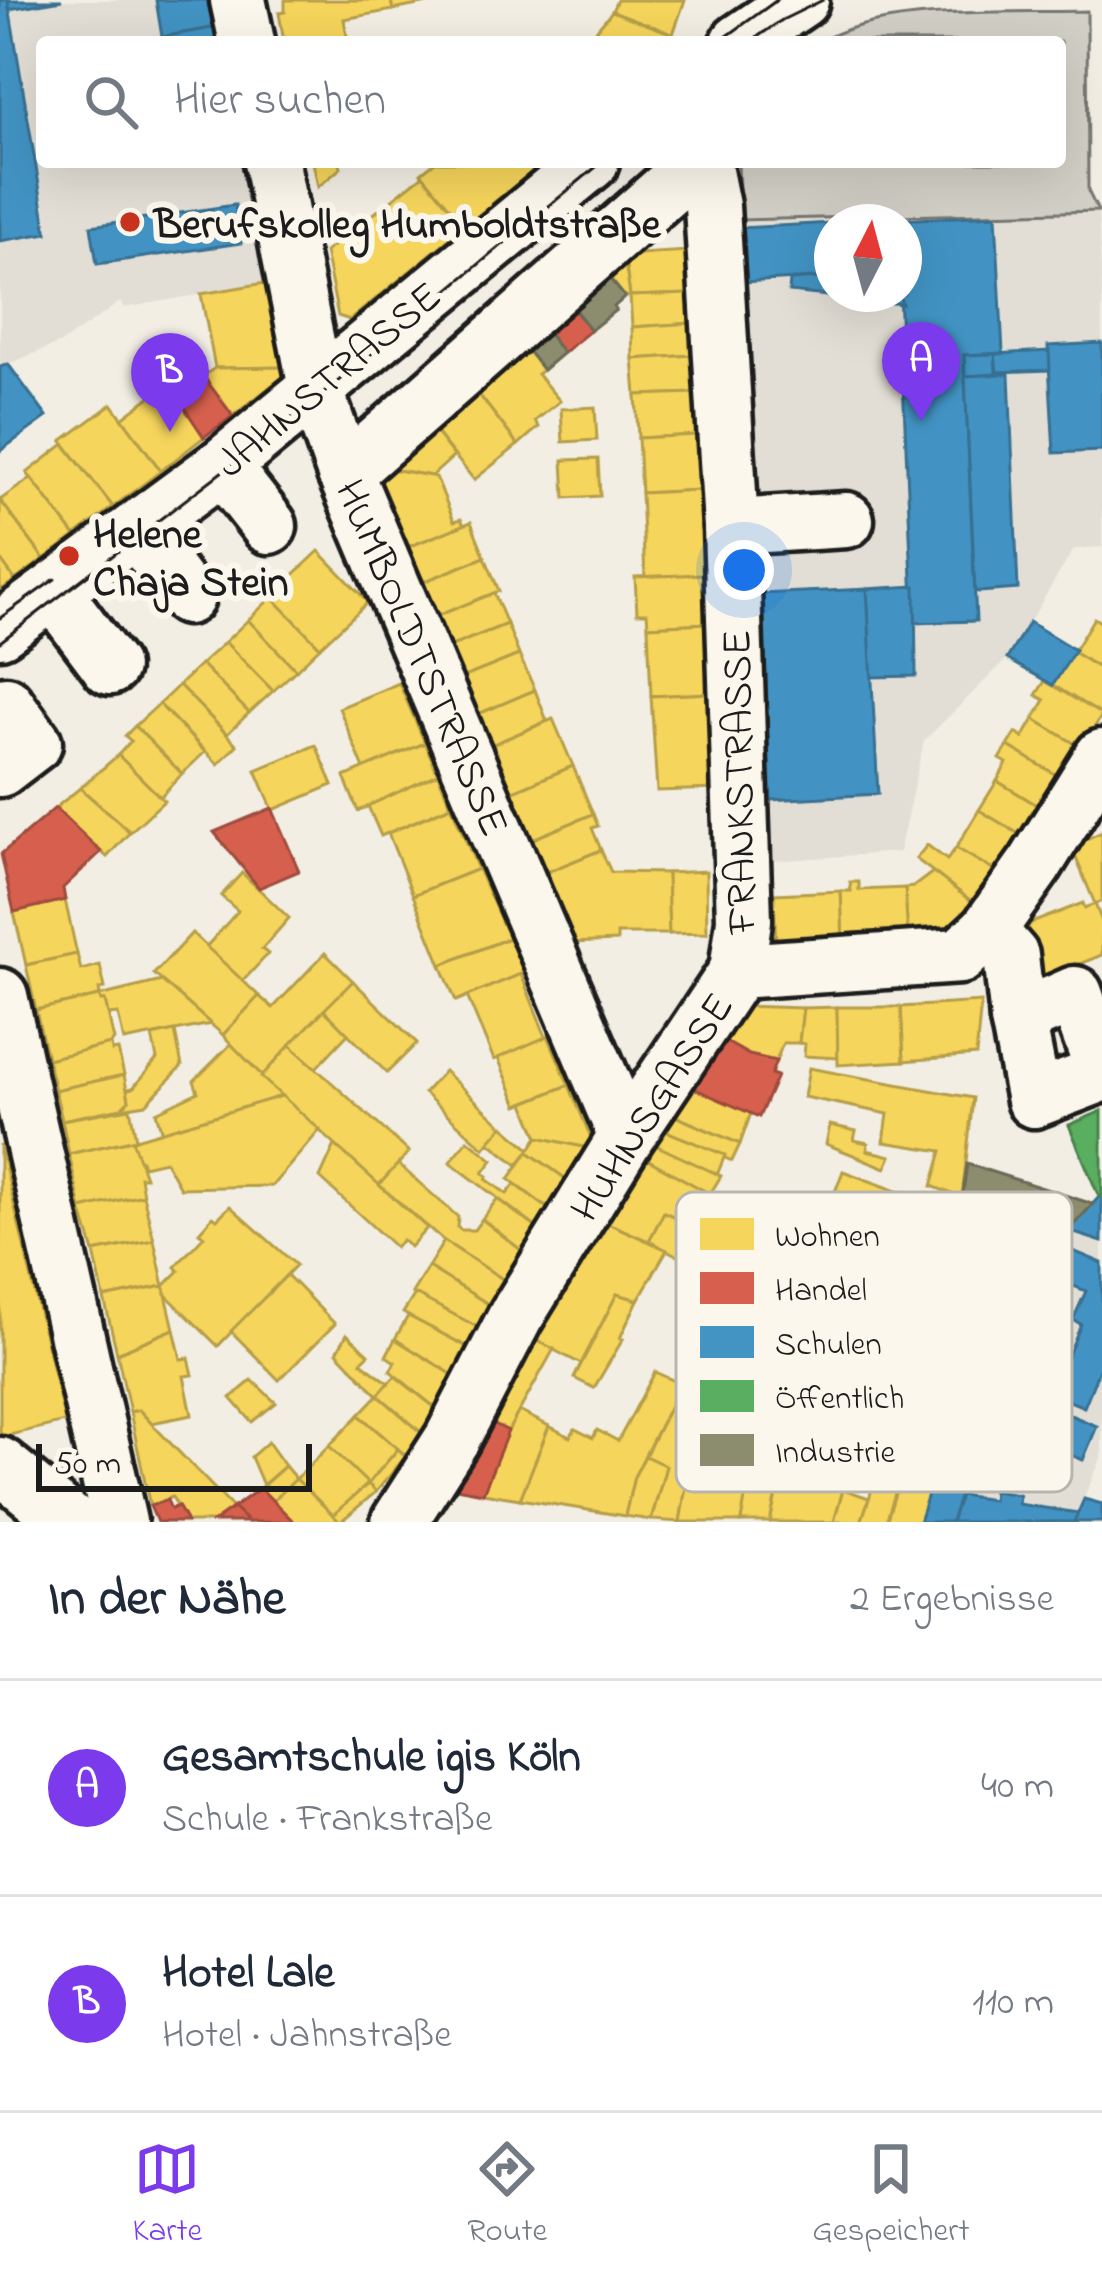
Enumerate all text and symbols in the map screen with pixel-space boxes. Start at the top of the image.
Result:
search box [36,36,1066,168]
icon: search [78,69,144,135]
text: Hier suchen [174,69,386,135]
place label: Berufskolleg Humboldtstraße [152,196,662,258]
north arrow [814,204,922,312]
marker: Berufskolleg Humboldtstraße [117,209,143,235]
street label: JAHNSTRASSE [204,269,456,494]
pin: A [882,322,960,421]
pin: B [131,333,209,432]
street label: HUMBOLDTSTRASSE [317,471,523,847]
place label: Helene Chaja Stein [93,506,288,615]
your location [714,540,774,600]
marker: Helene Chaja Stein [56,543,82,569]
street label: FRANKSTRASSE [708,629,775,936]
street label: HUHNSGASSE [557,982,751,1235]
legend [676,1192,1072,1492]
text: Wohnen [775,1214,880,1262]
text: Handel [775,1268,867,1316]
text: Schulen [775,1322,882,1370]
text: Öffentlich [775,1376,904,1424]
text: Industrie [775,1430,895,1478]
scale bar [36,1438,312,1491]
text: 50 m [54,1441,121,1489]
text: In der Nähe [48,1563,285,1638]
text: 2 Ergebnisse [850,1572,1054,1629]
text: Gesamtschule igis Köln [162,1726,581,1792]
text: A [75,1759,99,1816]
text: 40 m [981,1759,1054,1816]
text: Schule · Frankstraße [162,1792,493,1849]
text: Hotel Lale [162,1942,334,2008]
text: B [74,1975,100,2032]
text: 110 m [972,1975,1054,2032]
text: Hotel · Jahnstraße [162,2008,452,2065]
tab: Karte [132,2136,202,2256]
tab: Route [467,2136,547,2256]
tab: Gespeichert [812,2136,970,2256]

